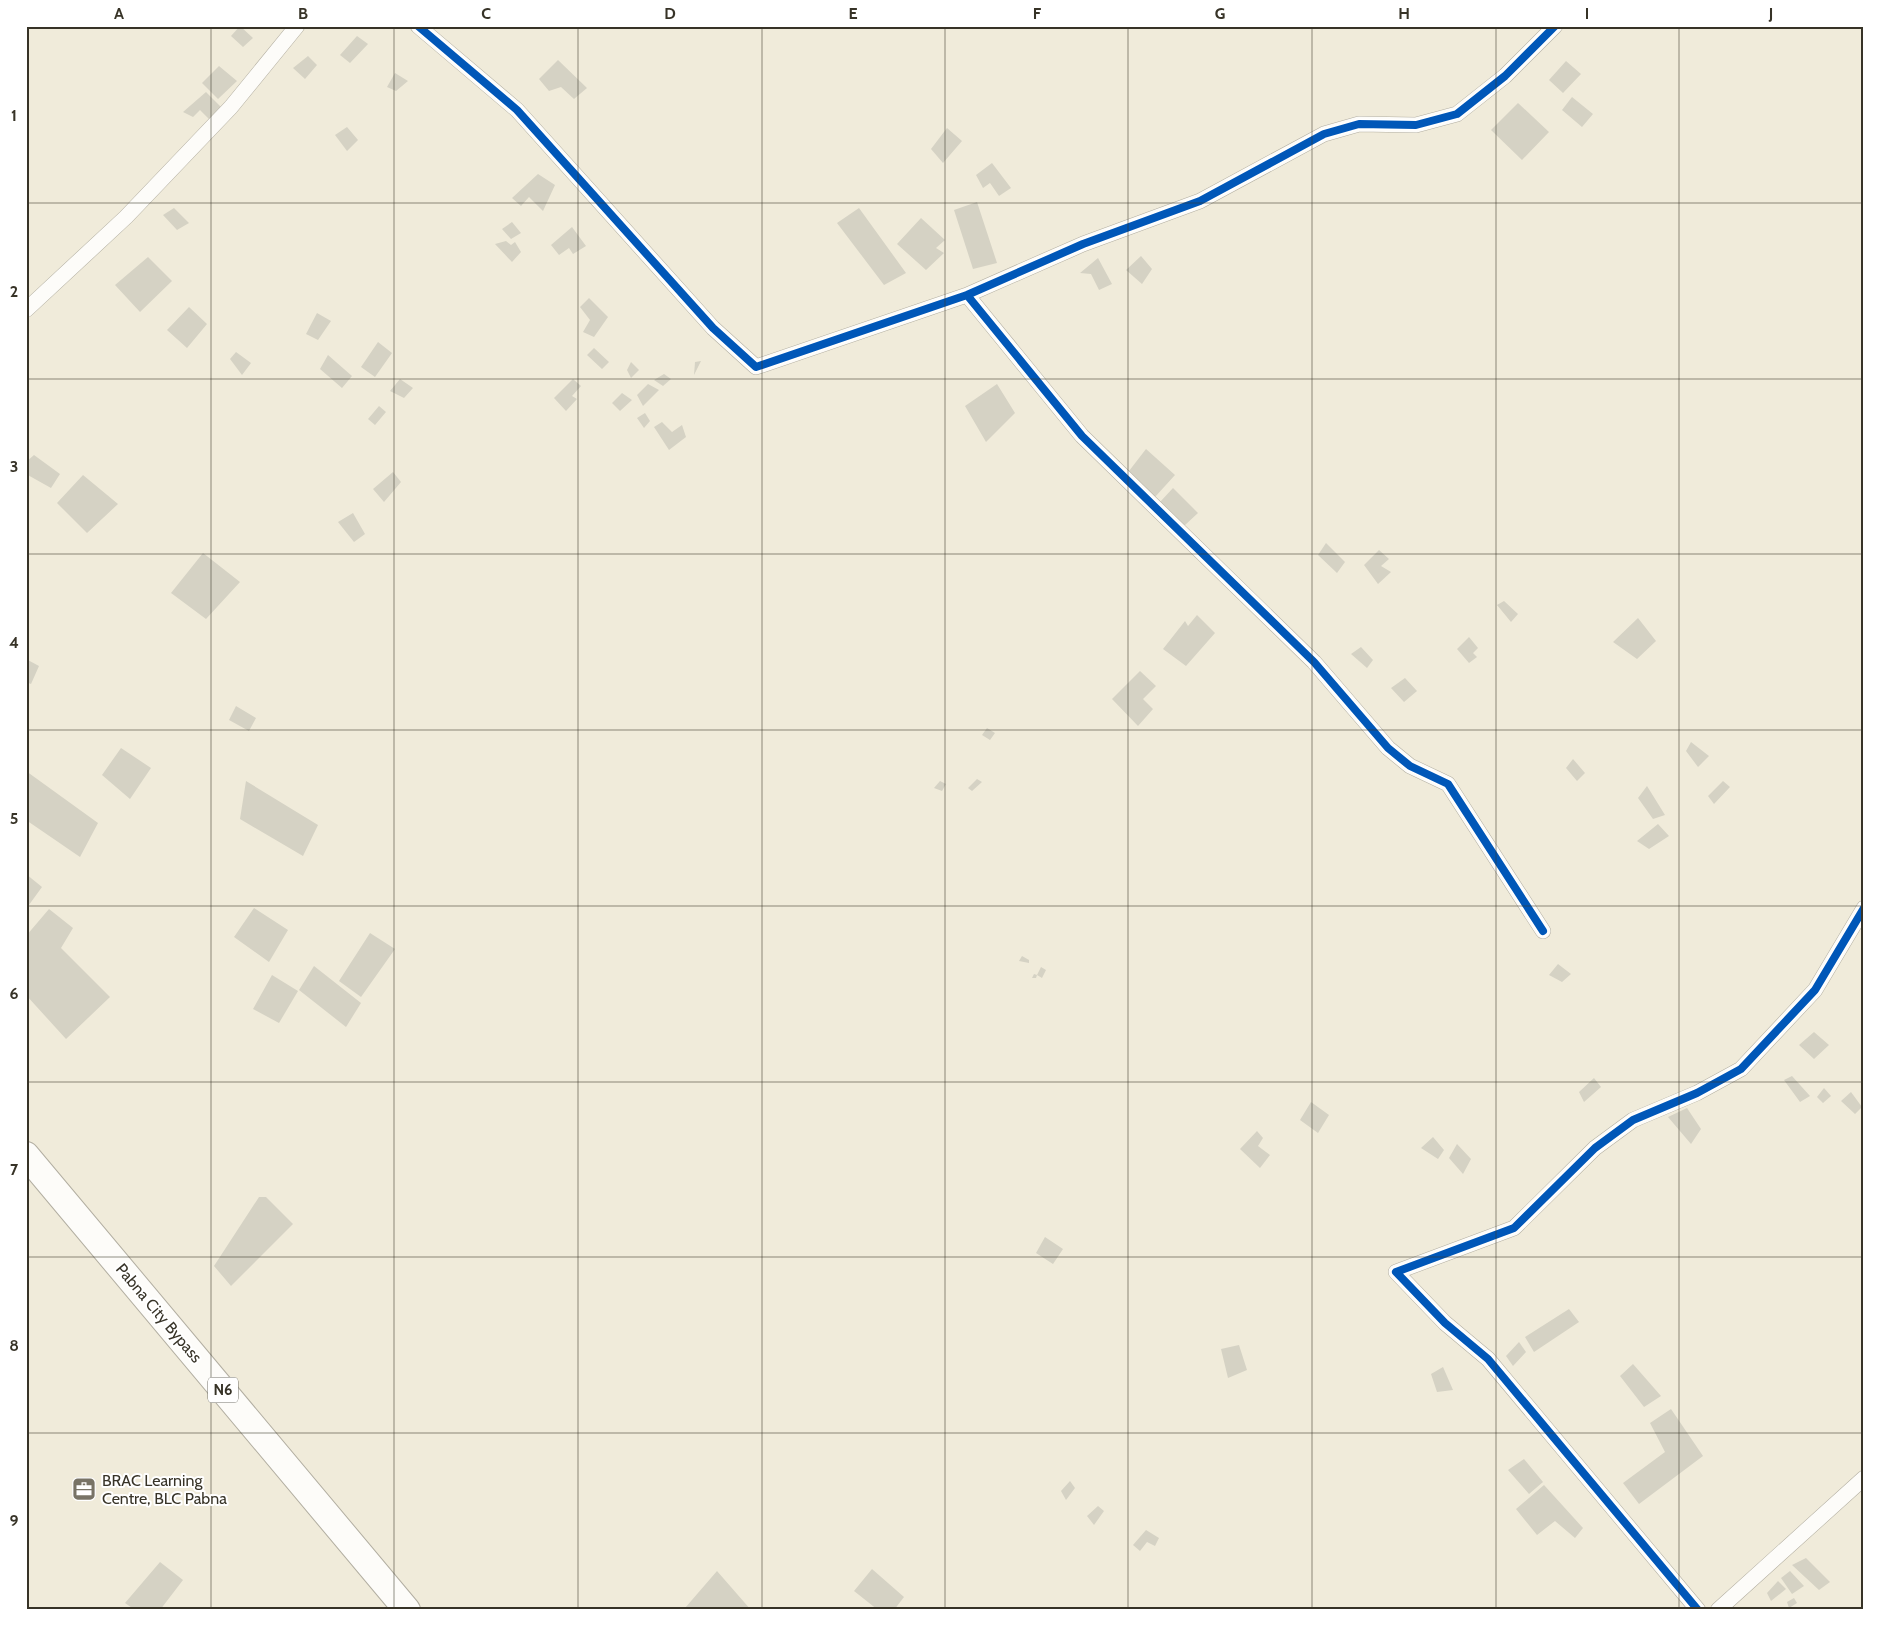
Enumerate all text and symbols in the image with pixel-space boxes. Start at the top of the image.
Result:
text: A [114,4,124,23]
text: B [298,4,308,23]
text: C [481,4,491,23]
text: D [664,4,676,23]
text: E [848,4,858,23]
text: F [1033,4,1042,23]
text: G [1215,4,1225,23]
text: H [1398,4,1410,23]
text: I [1585,4,1589,23]
text: J [1768,4,1773,23]
text: 1 [11,106,17,125]
text: 2 [10,282,18,301]
text: 3 [10,457,18,476]
text: 4 [9,633,19,652]
text: 5 [10,809,18,828]
text: 6 [10,984,19,1003]
text: 7 [10,1160,19,1179]
street label: Pabna City Bypass [112,1260,206,1367]
text: 8 [9,1336,19,1355]
road number: N6 [208,1378,238,1402]
place label: BRAC Learning Centre, BLC Pabna [102,1471,227,1508]
office icon: BRAC Learning Centre, BLC Pabna [71,1476,97,1502]
text: 9 [10,1511,19,1530]

